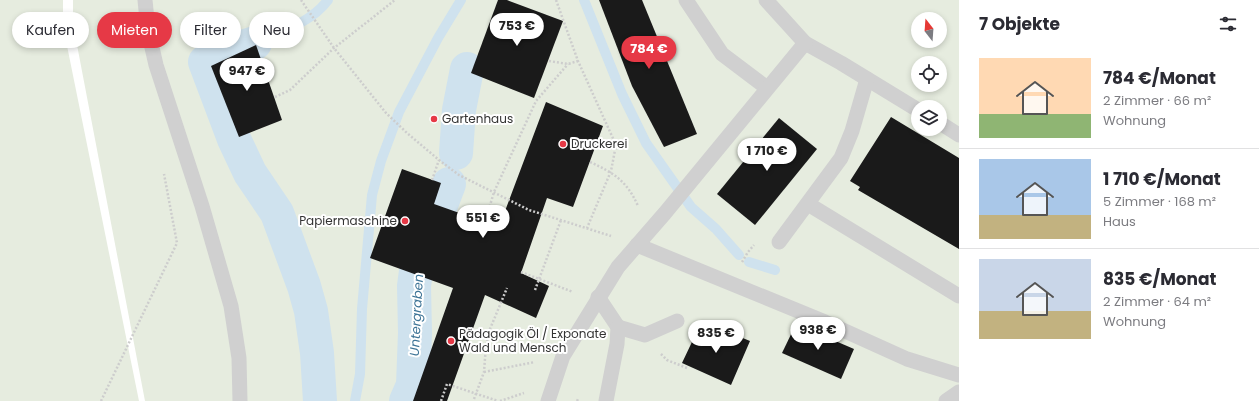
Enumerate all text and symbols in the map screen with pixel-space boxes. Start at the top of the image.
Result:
chip: Kaufen [12,12,89,48]
chip: Mieten [97,12,172,48]
chip: Filter [180,12,241,48]
chip: Neu [249,12,304,48]
north arrow [911,12,947,48]
map controls [911,12,947,136]
text: 7 Objekte [979,12,1060,36]
pin: 753 € [489,13,545,47]
icon: filters [1217,13,1239,35]
text: 753 € [499,16,535,35]
pin: 784 € [621,36,677,70]
text: 784 € [630,39,668,58]
button: locate [911,56,947,92]
pin: 947 € [219,58,275,92]
text: 947 € [229,61,265,80]
text: 784 €/Monat [1103,66,1216,90]
icon: home [1011,74,1059,122]
text: 2 Zimmer · 66 m² [1103,91,1211,110]
button: layers [911,100,947,136]
place label: Gartenhaus [442,110,513,127]
text: Wohnung [1103,111,1166,130]
marker: Gartenhaus [429,114,439,124]
place label: Druckerei [571,135,627,152]
pin: 1 710 € [730,138,804,172]
marker: Druckerei [558,139,568,149]
text: 1 710 € [746,141,788,160]
text: 1 710 €/Monat [1103,167,1221,191]
icon: home [1011,175,1059,223]
text: 5 Zimmer · 168 m² [1103,192,1216,211]
pin: 551 € [455,205,511,239]
text: 551 € [466,208,500,227]
place label: Papiermaschine [299,212,397,229]
text: Haus [1103,212,1136,231]
marker: Papiermaschine [400,216,410,226]
text: 835 €/Monat [1103,267,1217,291]
water label: Untergraben [405,273,428,357]
icon: home [1011,275,1059,323]
text: 2 Zimmer · 64 m² [1103,292,1211,311]
text: Wohnung [1103,312,1166,331]
pin: 938 € [790,317,846,351]
pin: 835 € [688,320,744,354]
text: 938 € [799,320,837,339]
text: 835 € [697,323,735,342]
place label: Pädagogik Öl / Exponate Wald und Mensch [459,325,606,356]
marker: Pädagogik Öl / Exponate Wald und Mensch [446,336,456,346]

